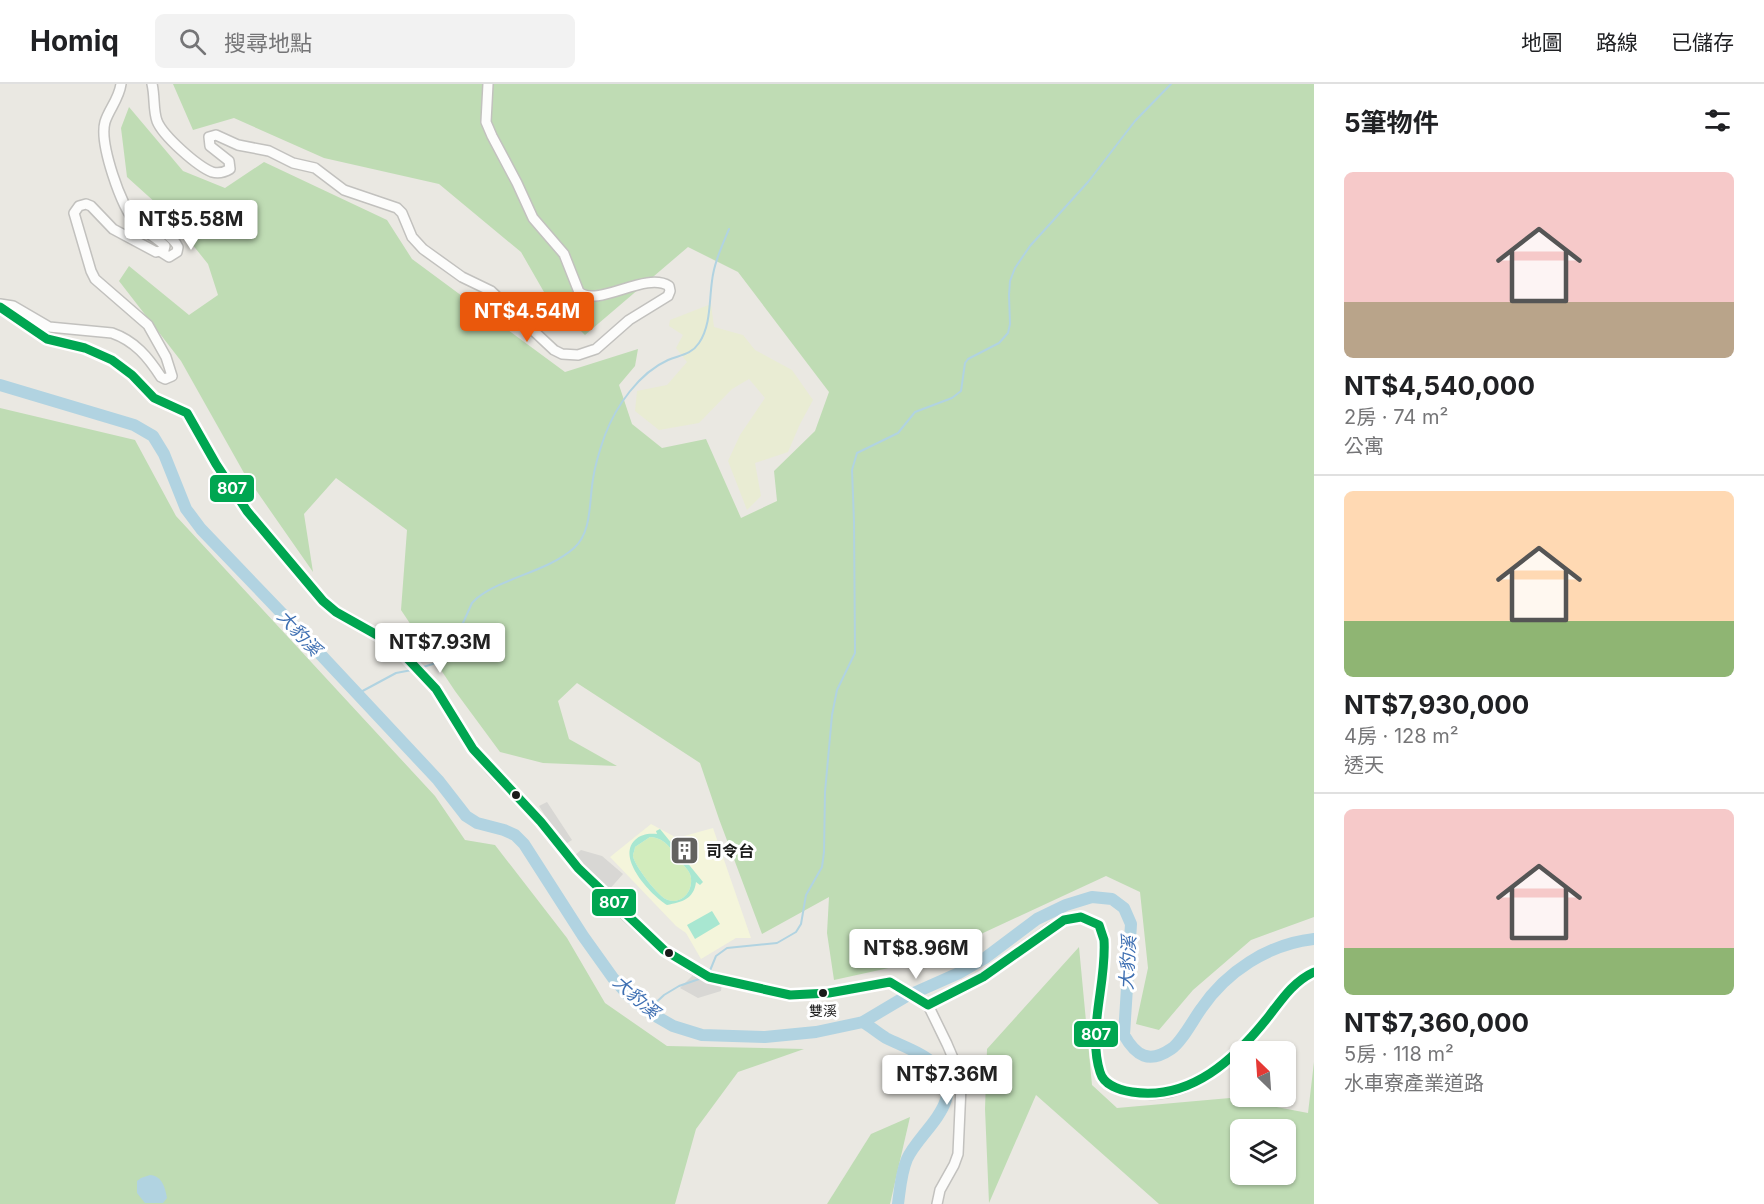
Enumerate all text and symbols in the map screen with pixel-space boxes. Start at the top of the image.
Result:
search box [155,14,575,68]
text: Homiq [30,24,119,58]
icon: search [176,25,209,58]
text: 搜尋地點 [224,30,312,56]
text: 地圖 [1521,30,1563,55]
text: 路線 [1596,30,1638,55]
text: 已儲存 [1671,30,1734,55]
icon: filters [1701,104,1734,137]
text: 5筆物件 [1344,107,1439,138]
pin: NT$5.58M [129,200,253,251]
text: NT$5.58M [139,207,244,231]
icon: home [1485,211,1593,319]
pin: NT$4.54M [465,292,589,343]
text: NT$4.54M [474,299,580,323]
text: NT$4,540,000 [1344,370,1535,401]
text: 2房 · 74 m² [1344,405,1448,429]
text: 公寓 [1344,434,1384,458]
line badge: 807 [209,474,255,503]
text: 807 [217,478,247,498]
icon: home [1485,530,1593,638]
water label: 大豹溪 [273,606,328,662]
pin: NT$7.93M [378,623,502,674]
text: NT$7.93M [389,630,491,654]
text: NT$7,930,000 [1344,689,1529,720]
text: 4房 · 128 m² [1344,724,1459,748]
text: 透天 [1344,753,1384,777]
unlabelled marker [510,789,522,801]
building icon: 司令台 [669,835,701,867]
place label: 司令台 [706,841,754,861]
icon: home [1485,848,1593,956]
line badge: 807 [591,888,637,917]
text: 807 [599,892,629,912]
pin: NT$8.96M [854,929,978,980]
water label: 大豹溪 [1116,932,1140,990]
text: NT$8.96M [863,936,969,960]
unlabelled marker [663,947,675,959]
water label: 大豹溪 [609,971,666,1025]
marker: 雙溪 [817,987,829,999]
place label: 雙溪 [809,1002,837,1019]
text: NT$7,360,000 [1344,1007,1529,1038]
line badge: 807 [1073,1020,1119,1048]
text: 807 [1081,1024,1111,1044]
north arrow [1230,1041,1296,1107]
map controls [1230,1041,1296,1185]
text: 5房 · 118 m² [1344,1042,1454,1066]
pin: NT$7.36M [885,1055,1009,1106]
text: NT$7.36M [896,1062,998,1086]
text: 水車寮產業道路 [1344,1071,1484,1095]
button: layers [1230,1119,1296,1185]

